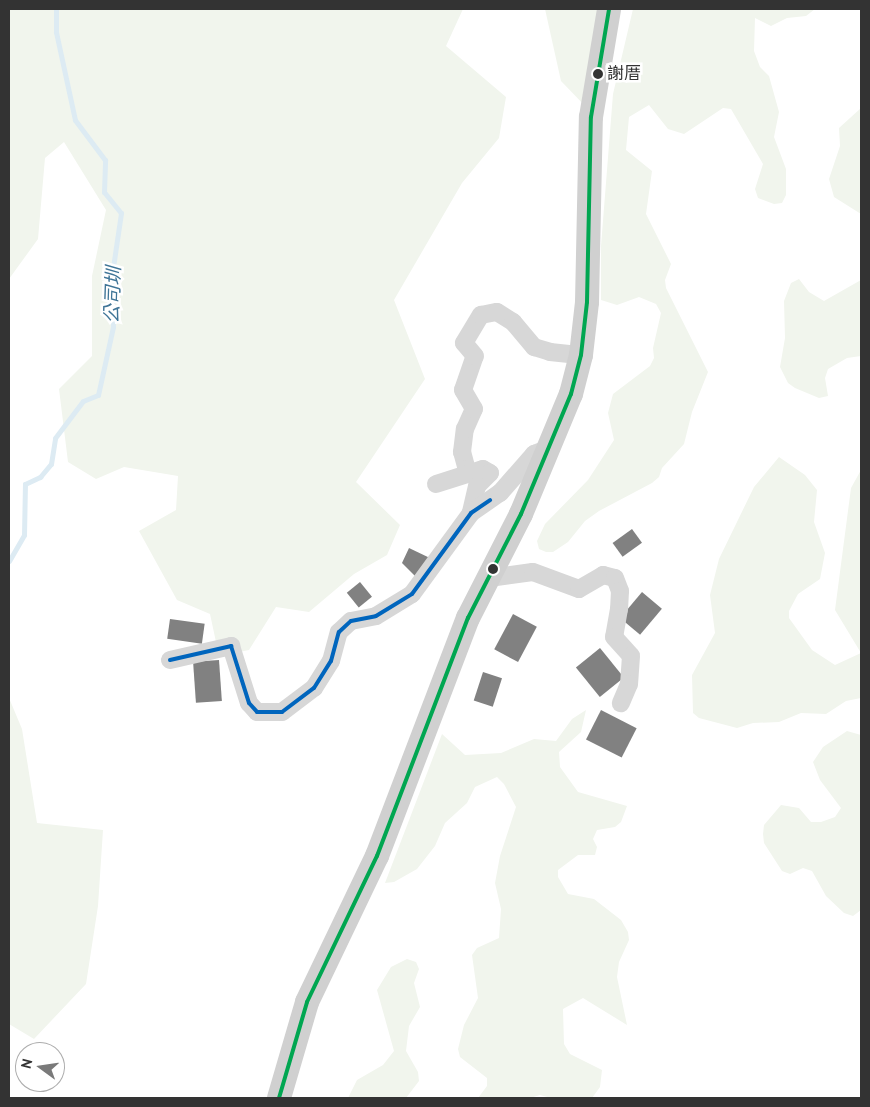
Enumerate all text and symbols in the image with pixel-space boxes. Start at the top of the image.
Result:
place label: 謝厝 [607,64,641,84]
marker: 謝厝 [593,69,603,79]
water label: 公司圳 [101,266,125,324]
unlabelled marker [488,564,498,574]
north arrow [15,1042,65,1092]
text: N [17,1057,36,1070]

